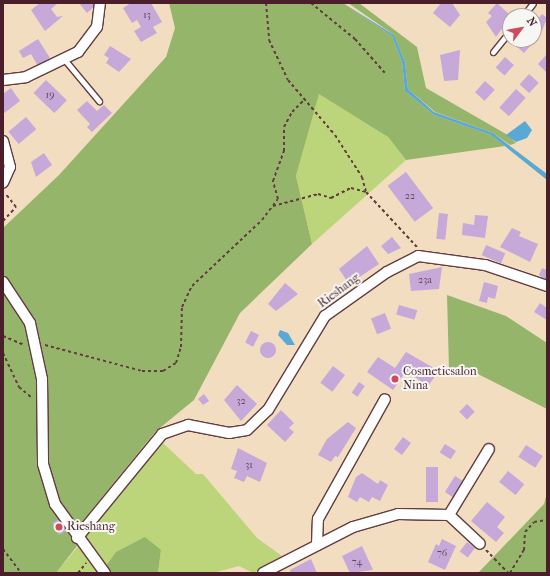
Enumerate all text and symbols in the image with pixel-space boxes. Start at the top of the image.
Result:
north arrow [502,8,542,48]
house number: 13 [143,10,151,22]
text: N [524,15,539,29]
house number: 19 [46,90,54,102]
house number: 22 [405,191,415,203]
street label: Rieshang [315,271,363,311]
house number: 23a [418,275,432,287]
place label: Cosmeticsalon Nina [403,365,477,393]
marker: Cosmeticsalon Nina [390,374,400,384]
house number: 32 [236,396,246,408]
house number: 31 [245,460,253,472]
place label: Rieshang [67,520,115,534]
marker: Rieshang [54,522,64,532]
house number: 76 [437,548,447,560]
house number: 74 [352,557,362,569]

